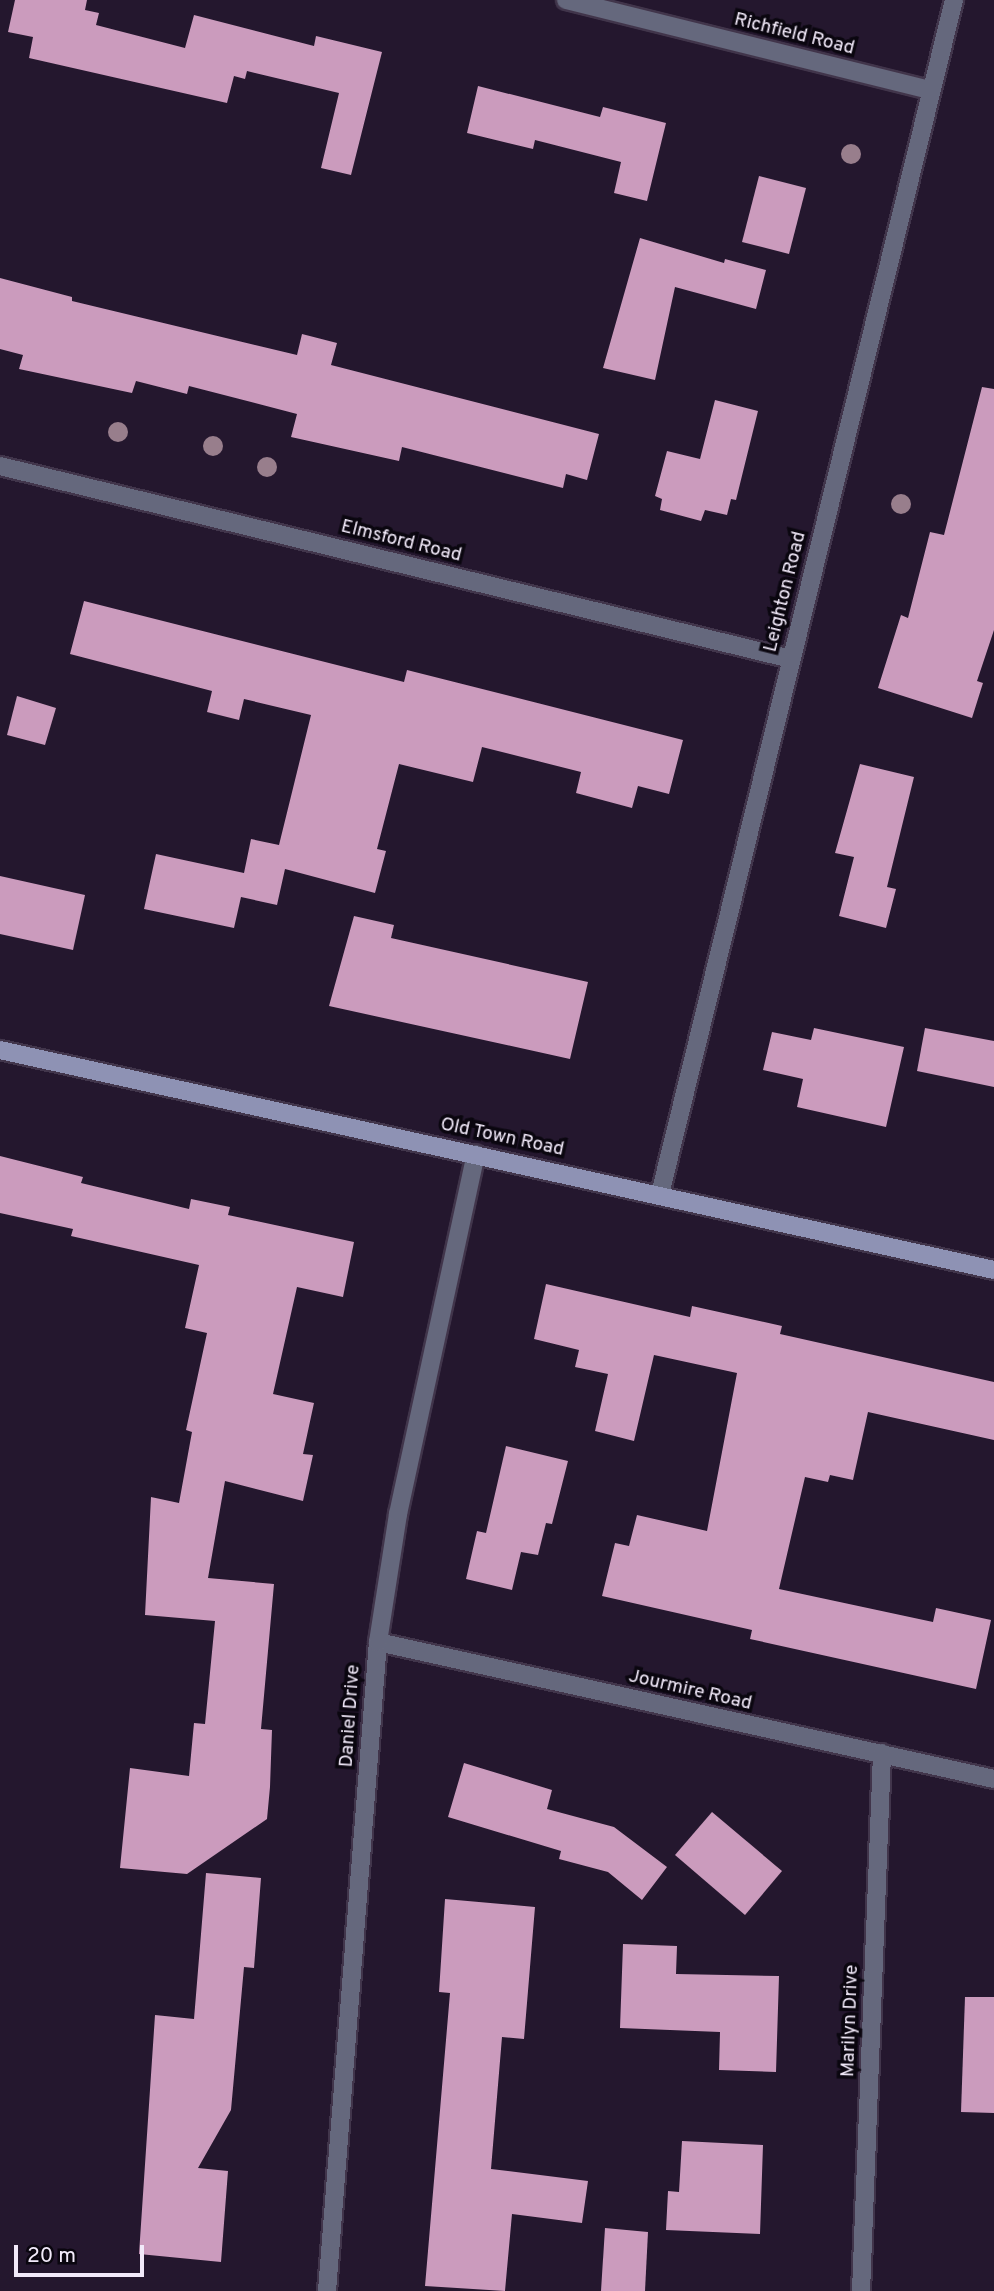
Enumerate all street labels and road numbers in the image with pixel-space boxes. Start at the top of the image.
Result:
street label: Richfield Road [732,9,856,61]
street label: Elmsford Road [338,516,464,568]
street label: Leighton Road [760,529,812,655]
street label: Old Town Road [438,1114,566,1162]
street label: Daniel Drive [336,1664,366,1768]
street label: Jourmire Road [626,1666,754,1716]
street label: Marilyn Drive [838,1964,864,2078]

